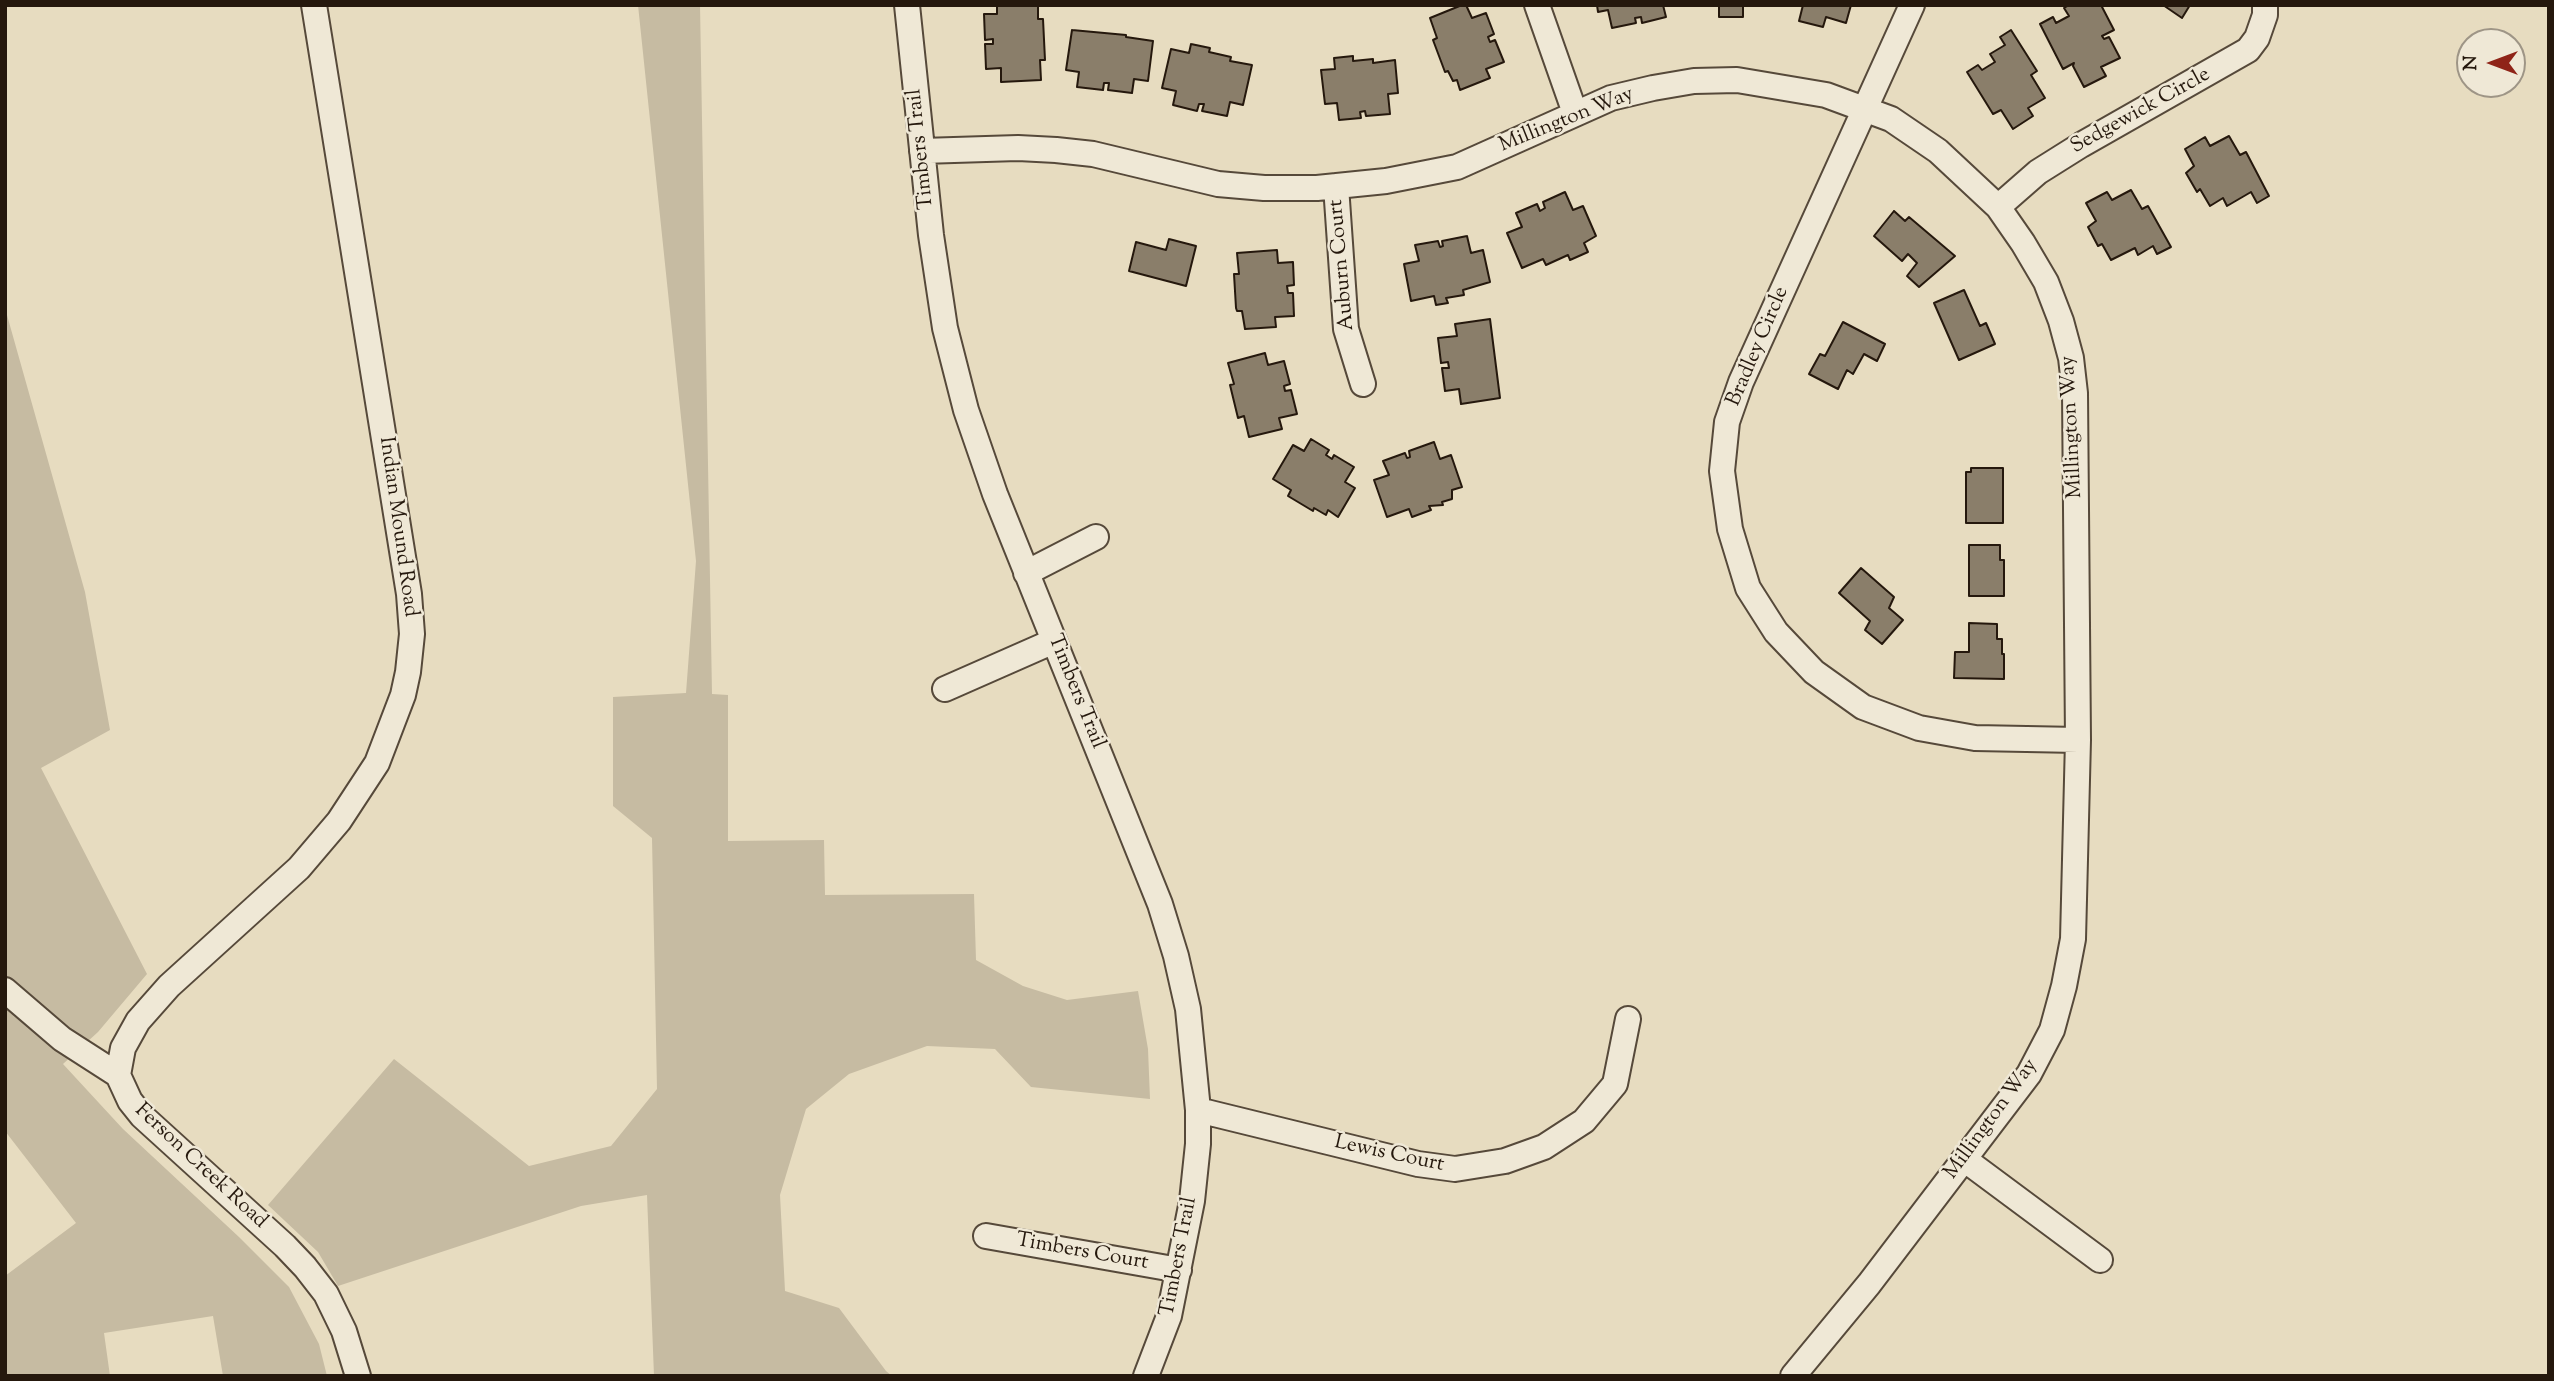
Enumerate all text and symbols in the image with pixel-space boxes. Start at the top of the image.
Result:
north arrow [2456,28,2526,98]
text: N [2458,55,2485,71]
street label: Sedgewick Circle [2067,63,2215,161]
street label: Millington Way [1496,83,1638,159]
street label: Timbers Trail [903,88,941,210]
street label: Auburn Court [1325,198,1361,332]
street label: Bradley Circle [1722,283,1796,411]
street label: Millington Way [2057,355,2089,499]
street label: Indian Mound Road [372,435,422,619]
street label: Timbers Trail [1041,631,1109,753]
street label: Millington Way [1940,1055,2044,1185]
street label: Ferson Creek Road [128,1099,272,1235]
street label: Lewis Court [1332,1131,1446,1179]
street label: Timbers Trail [1156,1195,1204,1319]
street label: Timbers Court [1014,1229,1150,1277]

